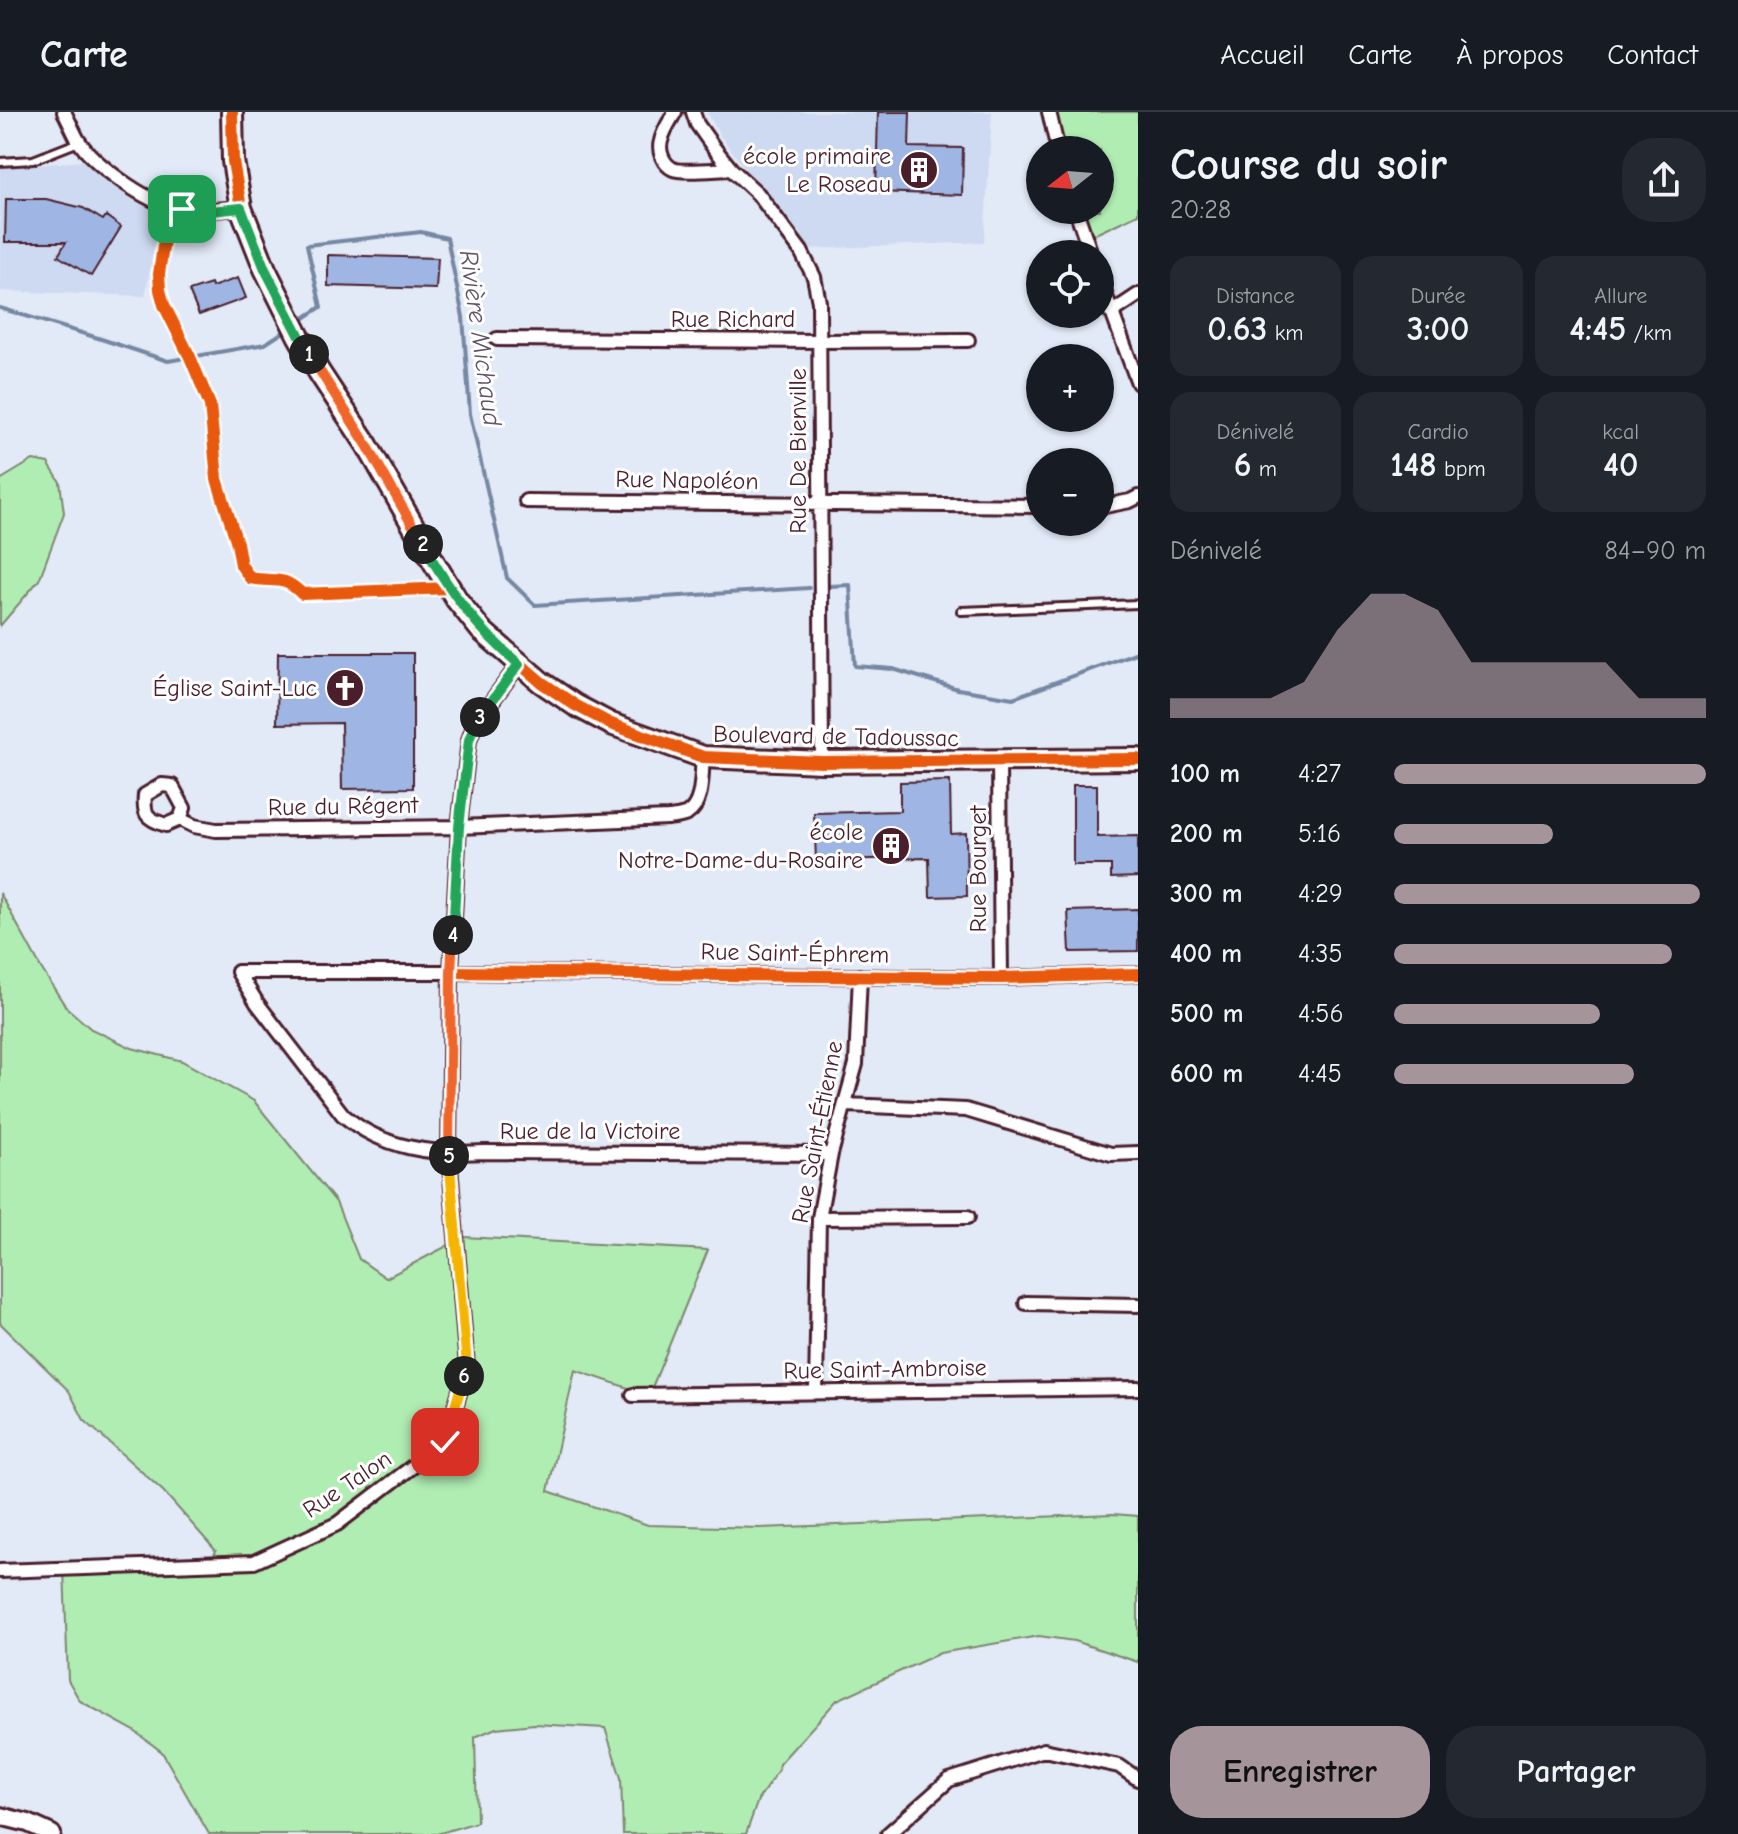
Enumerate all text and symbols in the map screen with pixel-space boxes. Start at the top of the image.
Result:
text: Carte [40,33,128,77]
text: Accueil [1220,39,1304,71]
text: Carte [1348,39,1412,71]
text: À propos [1456,39,1563,71]
text: Contact [1607,39,1698,71]
north arrow [1026,136,1114,224]
map controls [1026,136,1114,536]
button: share [1622,138,1706,222]
text: Course du soir [1170,139,1447,190]
place label: école primaire Le Roseau [743,142,891,198]
building icon: école primaire Le Roseau [898,149,940,191]
pin [148,175,216,243]
icon: arrive [160,187,204,231]
text: 20:28 [1170,195,1231,225]
button: locate [1026,240,1114,328]
water label: Rivière Michaud [453,248,507,429]
text: Distance [1216,283,1295,309]
text: Durée [1410,283,1466,309]
text: Allure [1594,283,1647,309]
street label: Rue Richard [671,305,795,333]
text: 0.63 [1207,309,1267,349]
text: 3:00 [1407,309,1469,349]
text: 4:45 [1569,309,1626,349]
text: km [1267,320,1304,346]
text: /km [1626,320,1672,346]
pin: 1 [289,334,329,374]
text: 1 [305,341,313,367]
button: + [1026,344,1114,432]
street label: Rue De Bienville [784,368,812,534]
text: Dénivelé [1217,419,1294,445]
text: Cardio [1407,419,1469,445]
text: kcal [1602,419,1639,445]
text: 6 [1234,445,1251,485]
text: 148 [1390,445,1437,485]
text: 40 [1603,445,1638,485]
button: − [1026,448,1114,536]
text: m [1251,456,1277,482]
text: bpm [1437,456,1486,482]
street label: Rue Napoléon [615,465,759,495]
pin: 2 [403,524,443,564]
text: 2 [418,531,428,557]
text: Dénivelé [1170,536,1262,566]
text: 84–90 m [1605,536,1706,566]
church icon: Église Saint-Luc [324,667,366,709]
place label: Église Saint-Luc [153,674,317,702]
pin: 3 [460,697,500,737]
text: 3 [475,704,485,730]
street label: Boulevard de Tadoussac [713,720,959,752]
text: 100 m [1170,759,1240,789]
text: 4:27 [1298,759,1341,789]
street label: Rue du Régent [268,791,420,821]
street label: Rue Bourget [964,804,992,932]
place label: école Notre-Dame-du-Rosaire [618,818,863,874]
text: 200 m [1170,819,1243,849]
text: 5:16 [1298,819,1341,849]
building icon: école Notre-Dame-du-Rosaire [870,825,912,867]
text: 300 m [1170,879,1243,909]
text: 4:29 [1298,879,1343,909]
pin: 4 [433,915,473,955]
text: 4 [448,922,458,948]
street label: Rue Saint-Éphrem [701,937,889,969]
text: 400 m [1170,939,1242,969]
text: 4:35 [1298,939,1343,969]
text: 500 m [1170,999,1244,1029]
text: 4:56 [1298,999,1343,1029]
street label: Rue Saint-Étienne [786,1039,848,1225]
text: 600 m [1170,1059,1243,1089]
text: 4:45 [1298,1059,1342,1089]
street label: Rue de la Victoire [500,1117,680,1145]
pin: 5 [429,1136,469,1176]
text: 5 [443,1143,455,1169]
street label: Rue Saint-Ambroise [783,1353,987,1385]
pin: 6 [444,1356,484,1396]
text: 6 [458,1363,470,1389]
pin [411,1408,479,1476]
icon: check [423,1420,467,1464]
street label: Rue Talon [298,1444,396,1524]
button: Enregistrer [1170,1726,1430,1818]
button: Partager [1446,1726,1706,1818]

